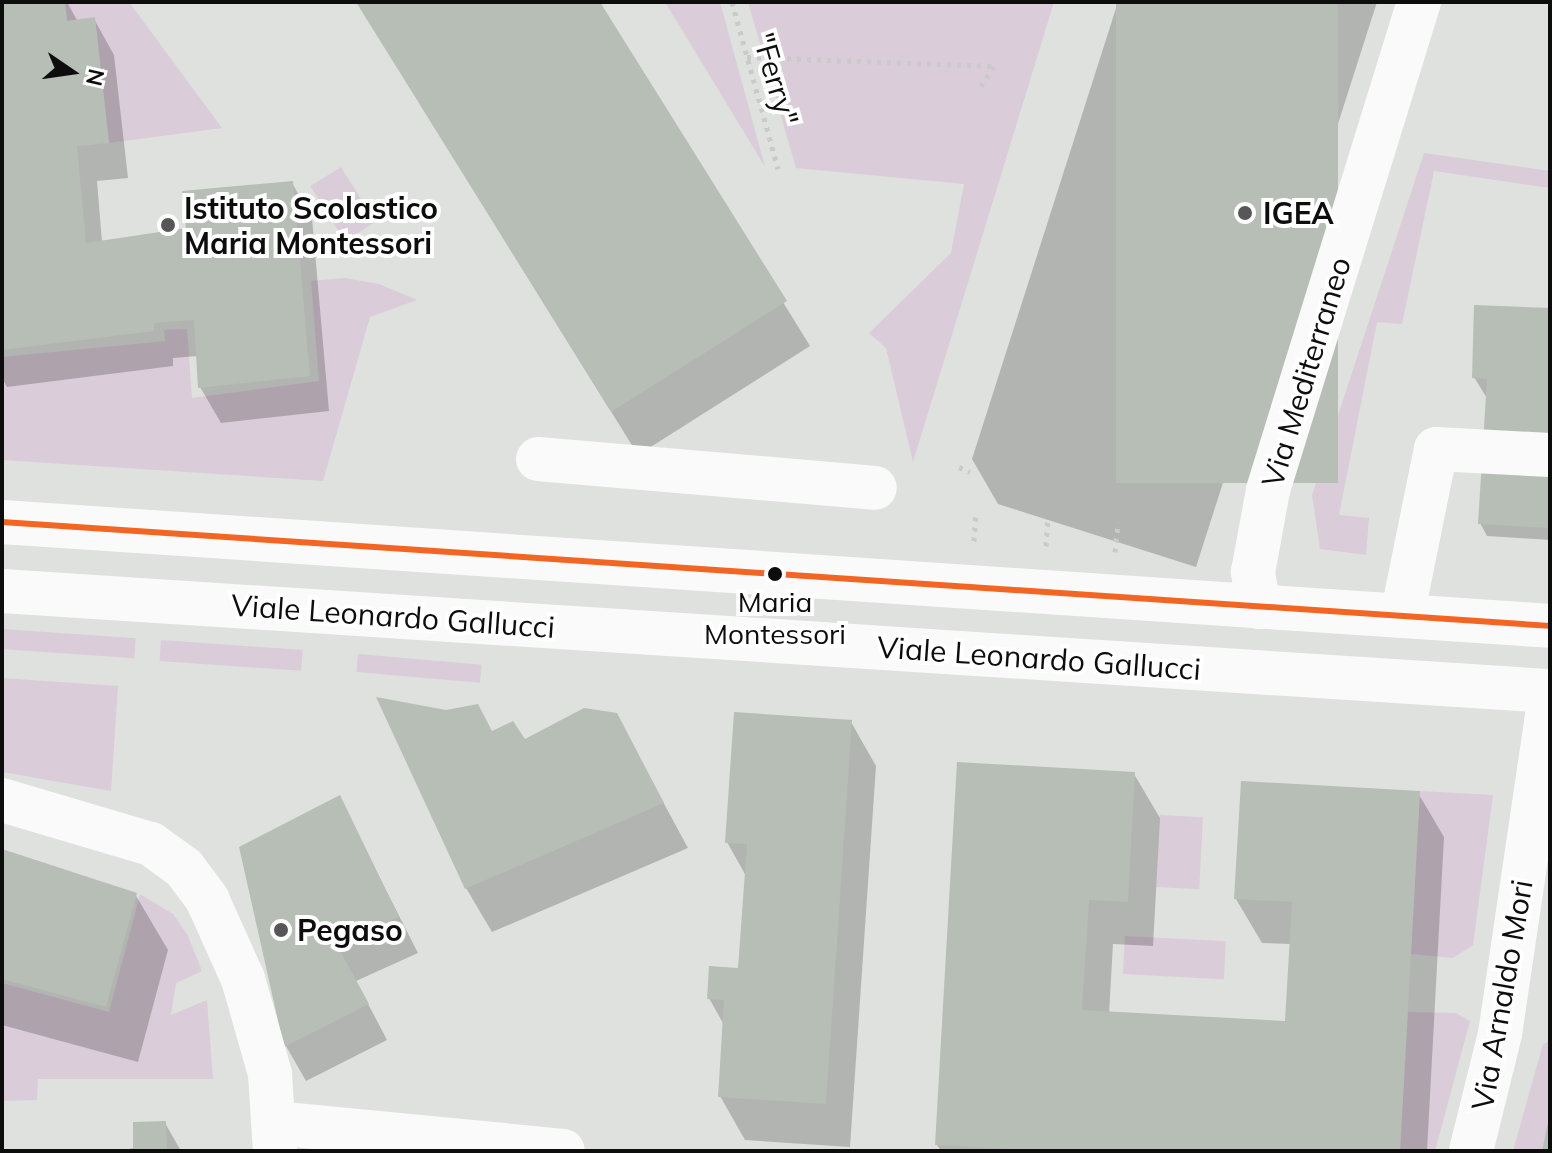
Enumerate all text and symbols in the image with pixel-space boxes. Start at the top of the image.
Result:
street label: "Ferry" [746,29,806,129]
north arrow [32,32,112,112]
text: N [80,66,111,89]
place label: Istituto Scolastico Maria Montessori [184,190,438,260]
place label: IGEA [1263,195,1334,231]
marker: IGEA [1234,202,1256,224]
marker: Istituto Scolastico Maria Montessori [159,216,177,234]
street label: Via Mediterraneo [1254,253,1358,491]
marker: Maria Montessori [767,566,783,582]
place label: Maria Montessori [704,585,846,651]
street label: Viale Leonardo Gallucci [230,587,556,645]
street label: Viale Leonardo Gallucci [876,629,1202,687]
street label: Via Arnaldo Mori [1464,877,1540,1113]
place label: Pegaso [297,912,403,948]
marker: Pegaso [272,921,290,939]

